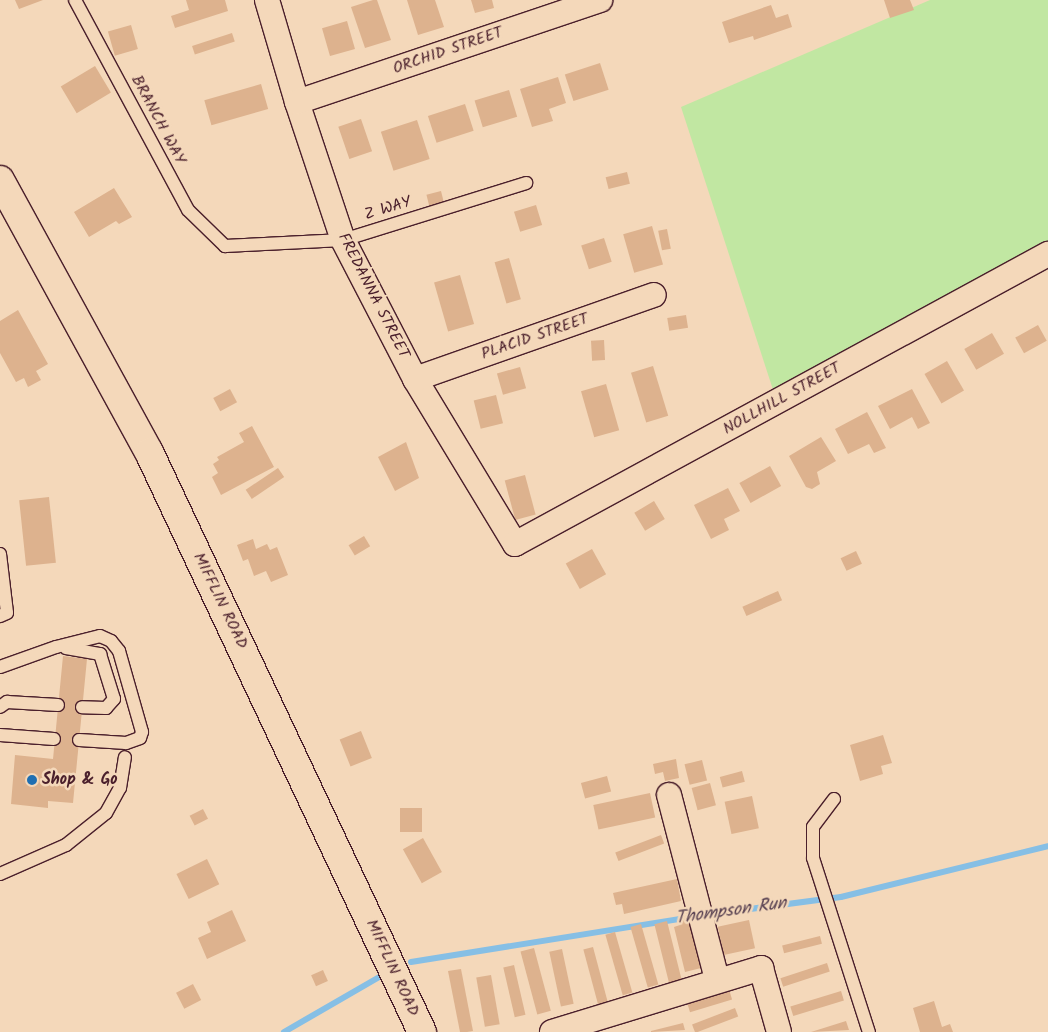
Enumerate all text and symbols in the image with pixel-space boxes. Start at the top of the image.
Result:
street label: ORCHID STREET [391,23,505,79]
street label: BRANCH WAY [126,72,190,168]
street label: Z WAY [362,193,414,225]
street label: FREDANNA STREET [333,230,413,362]
street label: PLACID STREET [479,310,591,364]
street label: NOLLHILL STREET [720,359,844,439]
street label: MIFFLIN ROAD [188,550,252,652]
place label: Shop & Go [42,770,117,790]
marker: Shop & Go [26,774,38,786]
water label: Thompson Run [674,894,788,930]
street label: MIFFLIN ROAD [361,917,423,1019]

